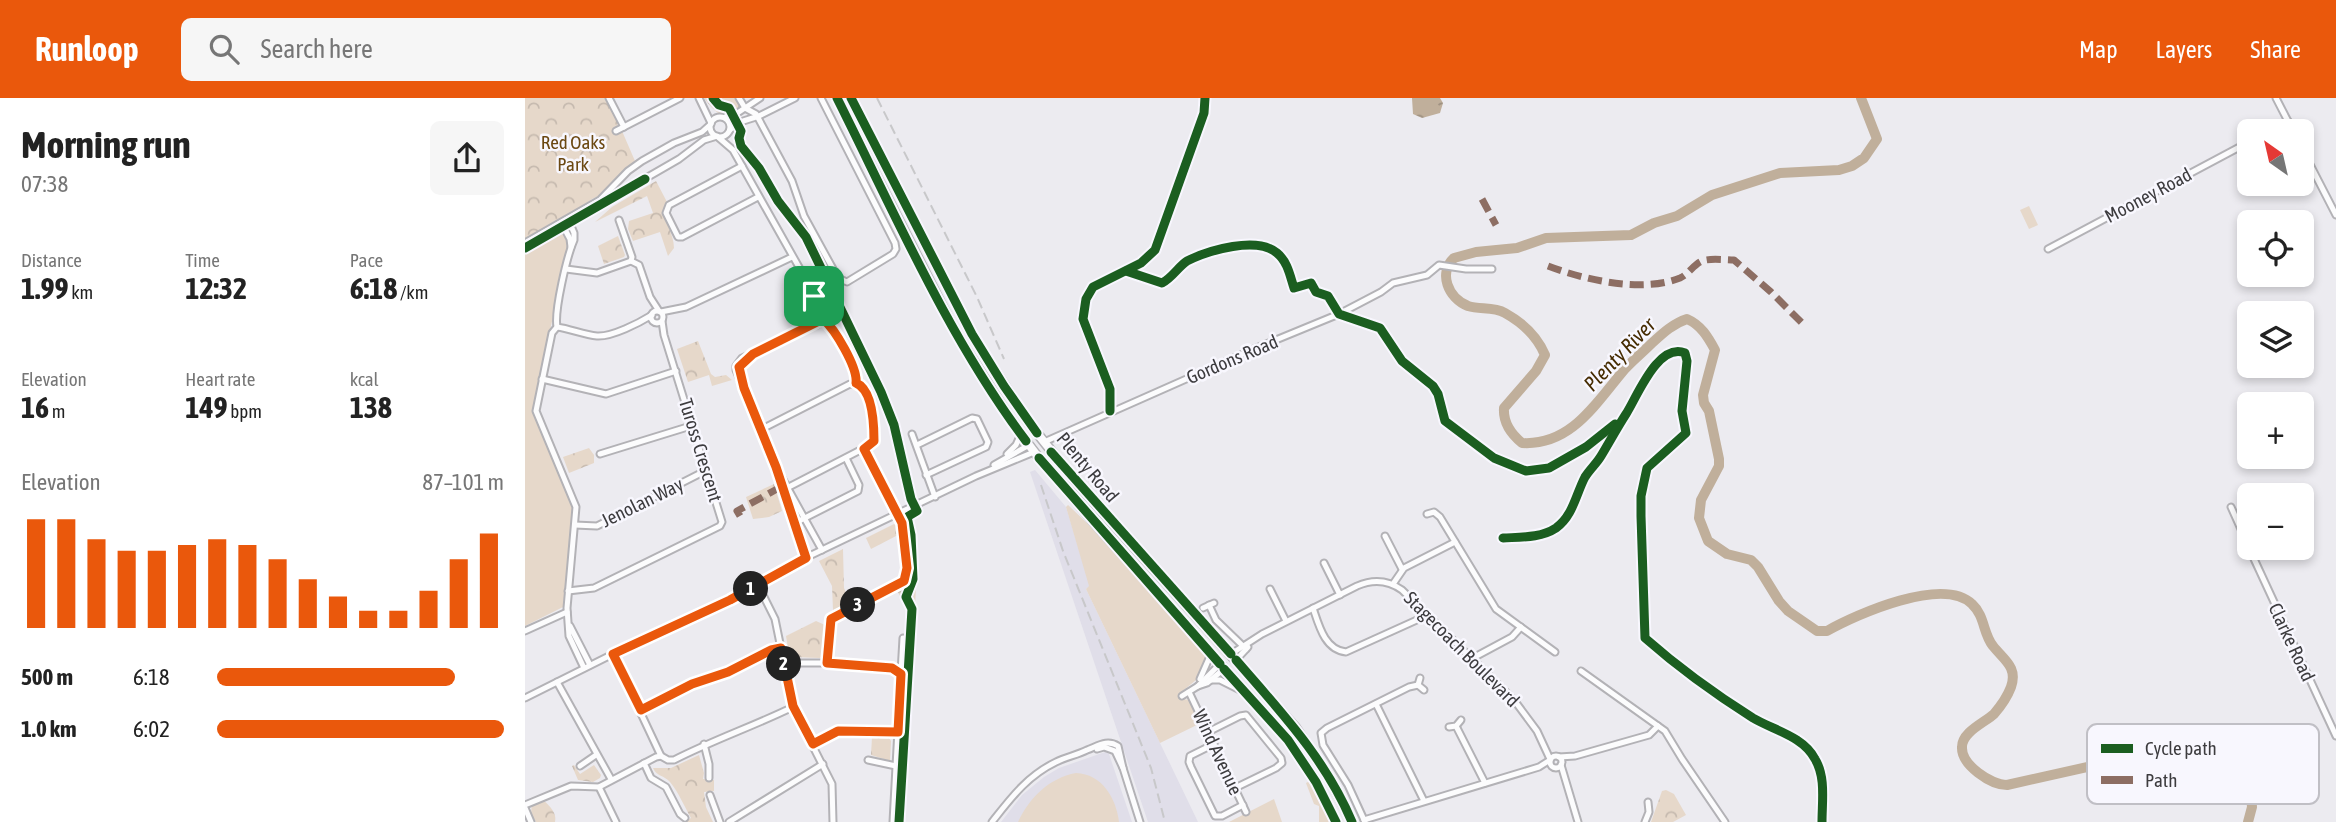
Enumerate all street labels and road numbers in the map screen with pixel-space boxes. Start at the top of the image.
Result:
street label: Mooney Road [2101,163,2195,227]
street label: Gordons Road [1183,330,1281,388]
street label: Tuross Crescent [675,396,727,504]
street label: Plenty Road [1053,428,1123,506]
street label: Jenolan Way [597,473,687,531]
street label: Stagecoach Boulevard [1400,587,1524,711]
street label: Clarke Road [2264,600,2320,684]
street label: Wind Avenue [1189,706,1247,798]

